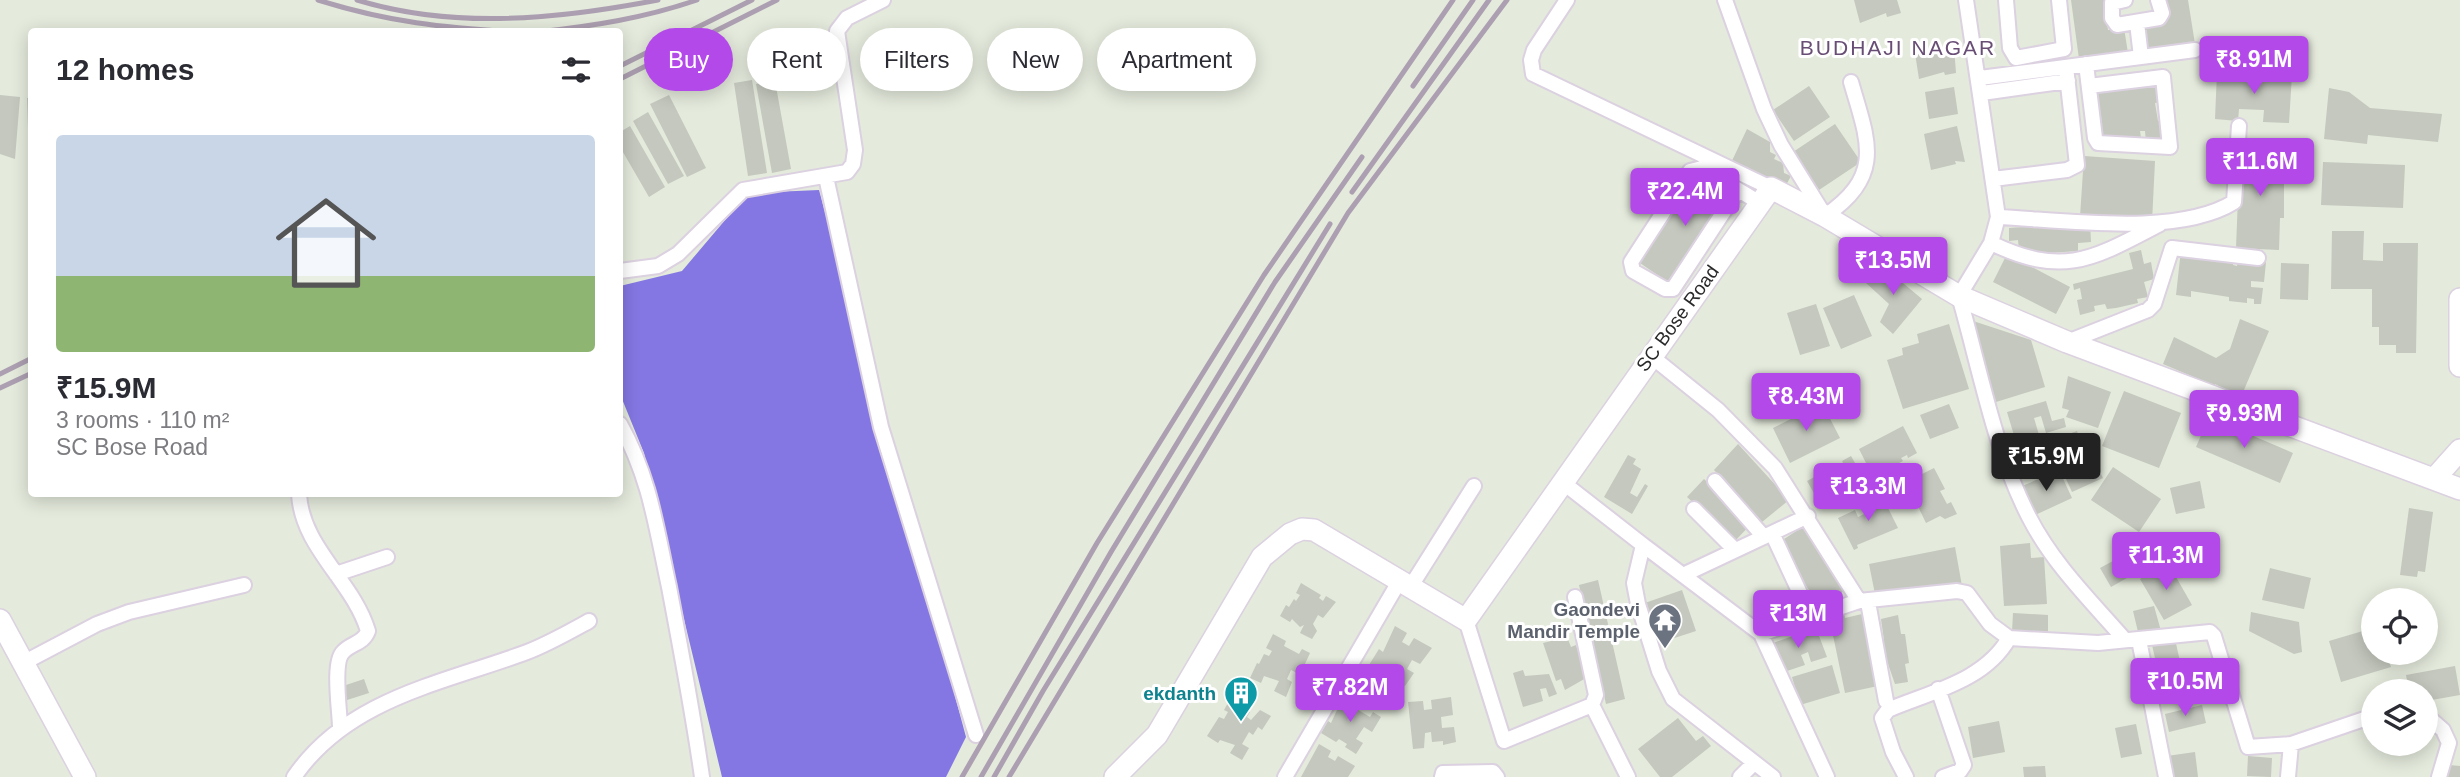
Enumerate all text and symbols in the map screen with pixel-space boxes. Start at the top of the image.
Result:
chip: Buy [644,28,733,91]
chip: Rent [747,28,846,91]
chip: Filters [860,28,973,91]
chip: New [987,28,1083,91]
chip: Apartment [1097,28,1256,91]
district label: BUDHAJI NAGAR [1800,36,1996,59]
pin: ₹8.91M [2197,36,2311,96]
text: ₹8.91M [2215,46,2293,72]
icon: filters [557,51,595,89]
text: 12 homes [56,53,194,86]
pin: ₹11.6M [2203,138,2317,198]
text: ₹11.6M [2222,148,2298,174]
pin: ₹22.4M [1628,168,1742,228]
text: ₹22.4M [1646,178,1724,204]
icon: home [263,180,389,306]
pin: ₹13.5M [1836,238,1950,297]
text: ₹13.5M [1854,247,1932,273]
street label: SC Bose Road [1632,261,1723,375]
text: ₹15.9M [56,371,157,404]
pin: ₹8.43M [1749,374,1863,433]
text: ₹8.43M [1767,383,1845,409]
pin: ₹9.93M [2187,391,2301,450]
text: ₹9.93M [2205,400,2283,426]
text: 3 rooms · 110 m² [56,407,229,433]
text: SC Bose Road [56,434,208,460]
pin: ₹15.9M [1989,434,2103,493]
text: ₹15.9M [2007,443,2085,469]
pin: ₹13.3M [1811,463,1925,523]
text: ₹13.3M [1829,473,1907,499]
pin: ₹11.3M [2109,532,2223,592]
text: ₹11.3M [2128,542,2204,568]
map controls [2361,588,2438,756]
button: locate [2361,588,2438,665]
pin: ₹13M [1757,590,1839,650]
place label: Gaondevi Mandir Temple [1507,599,1640,642]
text: ₹13M [1769,600,1827,626]
temple icon: Gaondevi Mandir Temple [1646,601,1684,650]
pin: ₹10.5M [2128,658,2242,718]
pin: ₹7.82M [1293,664,1407,724]
text: ₹10.5M [2146,668,2224,694]
building icon: ekdanth [1222,674,1260,723]
text: ₹7.82M [1311,674,1389,700]
button: layers [2361,679,2438,756]
place label: ekdanth [1143,683,1216,704]

